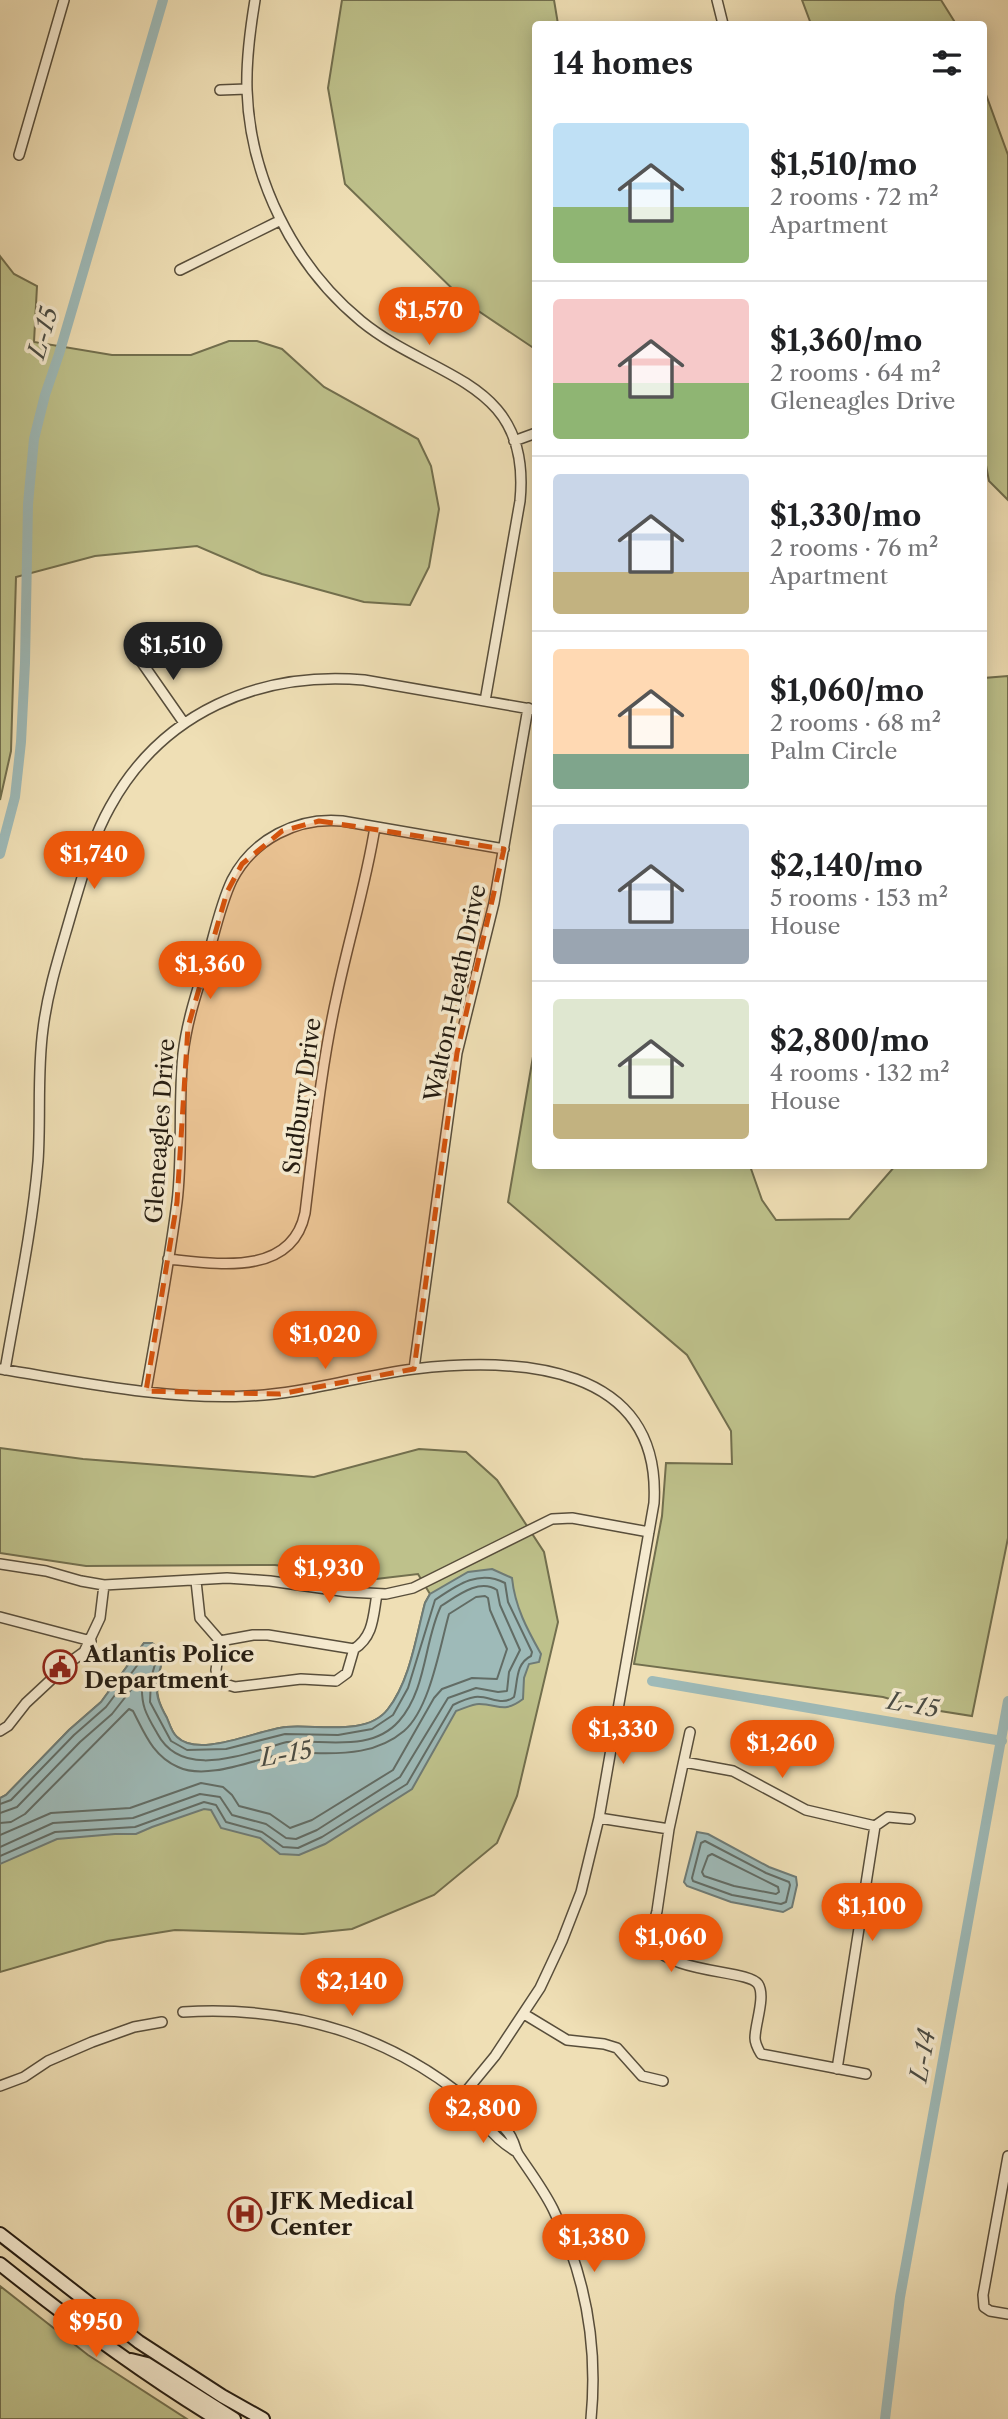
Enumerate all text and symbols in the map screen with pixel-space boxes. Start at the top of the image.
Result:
icon: filters [928,44,966,82]
text: 14 homes [553,45,693,82]
text: $1,510/mo [770,146,917,183]
icon: home [609,151,693,235]
text: 2 rooms · 72 m² [770,183,939,211]
text: Apartment [770,211,888,239]
pin: $1,570 [372,288,486,347]
text: $1,570 [395,296,463,324]
water label: L-15 [21,303,64,364]
text: $1,360/mo [770,322,922,359]
icon: home [609,327,693,411]
text: 2 rooms · 64 m² [770,359,941,387]
text: Gleneagles Drive [770,387,955,415]
text: $1,330/mo [770,497,921,534]
icon: home [609,502,693,586]
text: 2 rooms · 76 m² [770,534,938,562]
text: Apartment [770,562,888,590]
pin: $1,510 [116,622,230,682]
text: $1,510 [139,631,207,659]
text: $1,060/mo [770,672,924,709]
icon: home [609,677,693,761]
text: 2 rooms · 68 m² [770,709,941,737]
text: Palm Circle [770,737,897,765]
pin: $1,740 [37,832,151,891]
text: $1,740 [60,840,128,868]
text: $2,140/mo [770,847,923,884]
icon: home [609,852,693,936]
street label: Walton-Heath Drive [418,882,492,1105]
text: 5 rooms · 153 m² [770,884,948,912]
text: House [770,912,840,940]
pin: $1,360 [153,942,267,1001]
text: $1,360 [175,950,245,978]
street label: Sudbury Drive [277,1016,327,1176]
text: $2,800/mo [770,1022,929,1059]
icon: home [609,1027,693,1111]
street label: Gleneagles Drive [140,1038,180,1224]
text: 4 rooms · 132 m² [770,1059,950,1087]
text: House [770,1087,840,1115]
pin: $1,020 [268,1312,382,1371]
text: $1,020 [289,1320,361,1348]
pin: $1,930 [272,1546,386,1605]
text: $1,930 [294,1554,364,1582]
place label: Atlantis Police Department [83,1640,255,1694]
public building icon: Atlantis Police Department [41,1648,79,1686]
water label: L-15 [883,1685,942,1723]
pin: $1,330 [566,1706,680,1766]
text: $1,330 [588,1715,658,1743]
pin: $1,260 [725,1720,839,1780]
text: $1,260 [746,1729,818,1757]
water label: L-15 [256,1735,315,1773]
pin: $1,100 [815,1884,929,1943]
text: $1,100 [838,1892,906,1920]
pin: $1,060 [614,1914,728,1974]
text: $1,060 [635,1923,707,1951]
pin: $2,140 [295,1958,409,2018]
text: $2,140 [316,1967,388,1995]
water label: L-14 [903,2025,942,2086]
pin: $2,800 [426,2086,540,2145]
text: $2,800 [445,2094,521,2122]
place label: JFK Medical Center [266,2187,414,2241]
hospital icon: JFK Medical Center [226,2195,264,2233]
pin: $1,380 [537,2214,651,2274]
text: $1,380 [558,2223,630,2251]
pin: $950 [55,2300,137,2359]
text: $950 [69,2308,123,2336]

